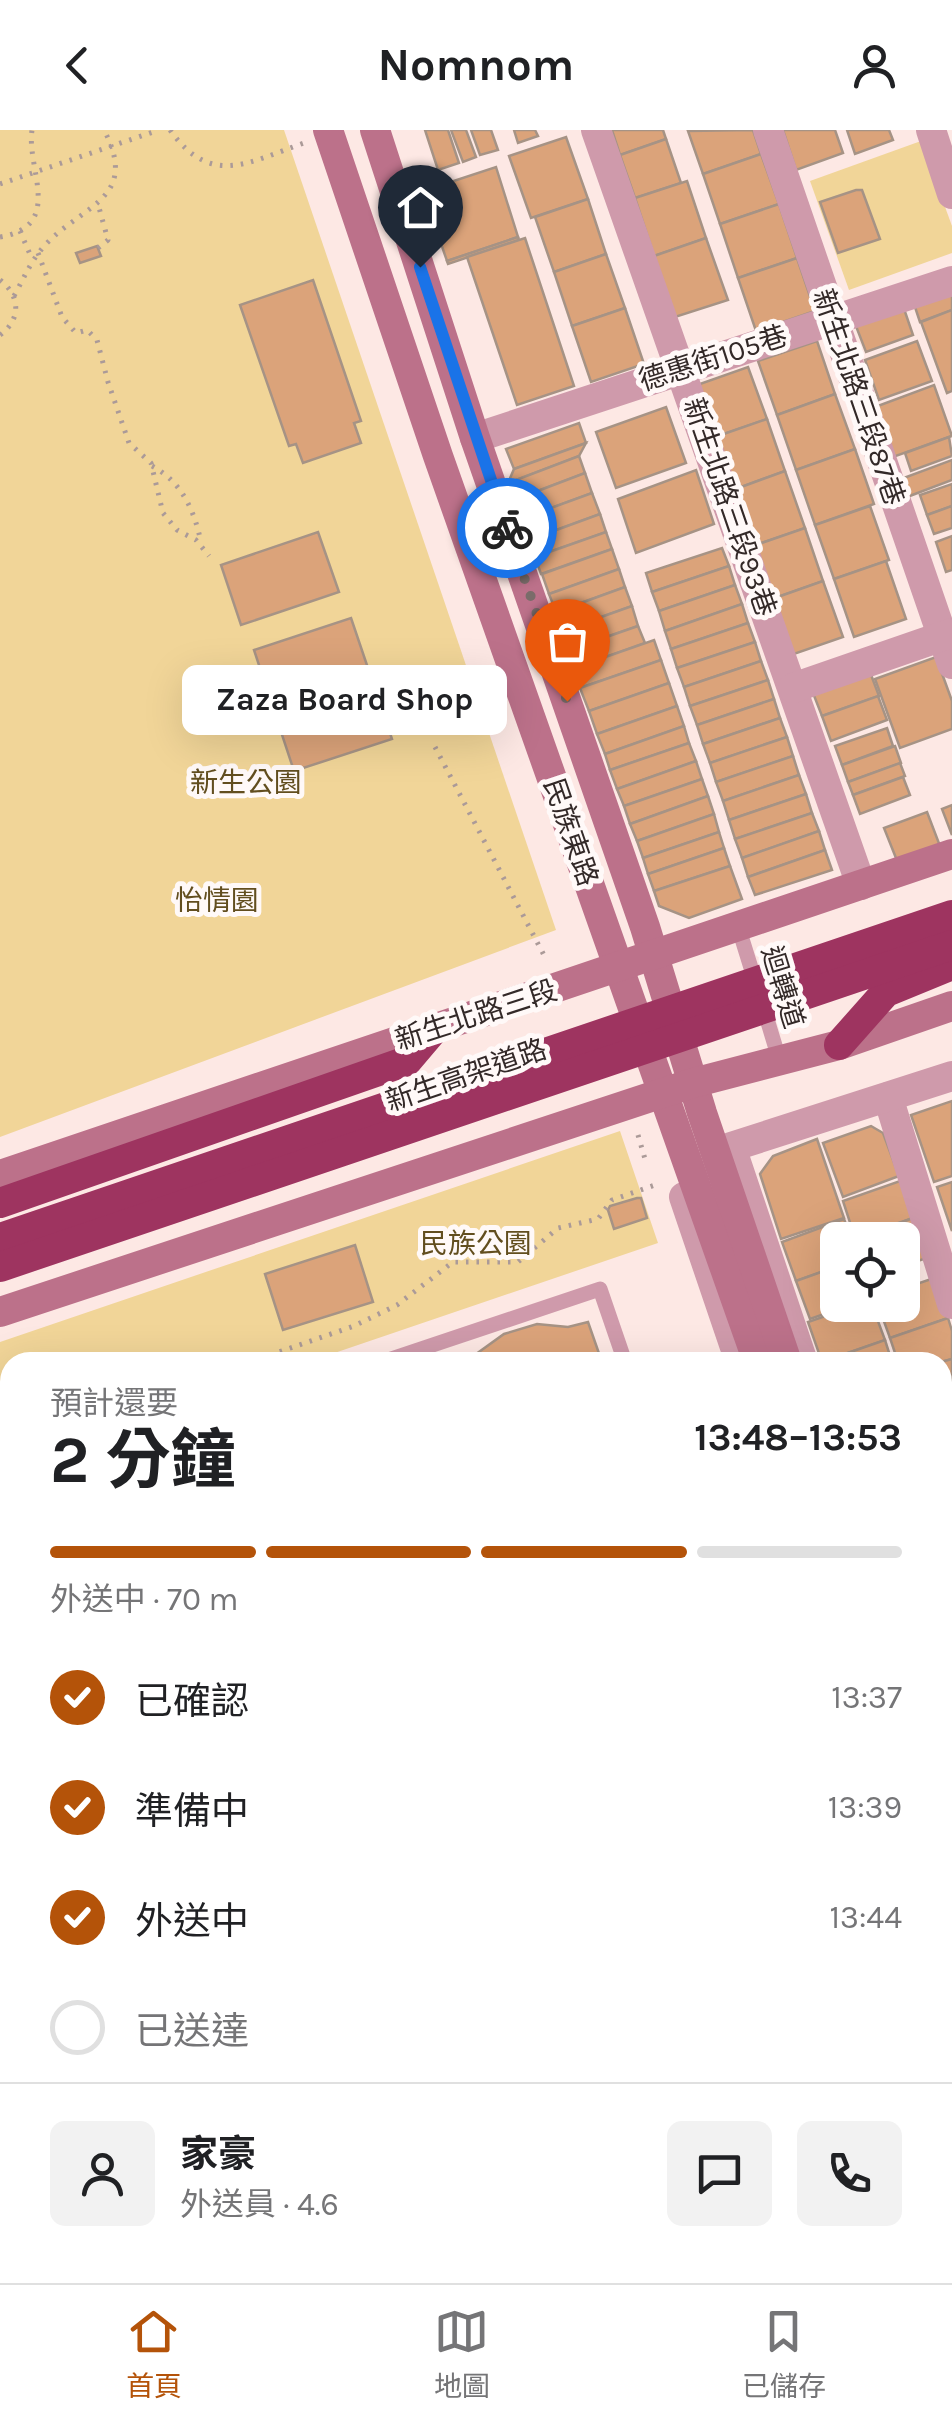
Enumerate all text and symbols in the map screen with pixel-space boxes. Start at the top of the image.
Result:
icon: back [50,38,105,93]
icon: person [847,38,902,93]
text: Nomnom [378,39,574,91]
pin [378,165,463,268]
icon: home [393,180,448,235]
street label: 新生北路三段87巷 [807,285,911,509]
street label: 德惠街105巷 [635,319,791,397]
street label: 新生北路三段93巷 [677,393,783,621]
courier [457,478,557,578]
icon: bike [480,501,535,556]
pin [525,599,610,702]
icon: bag [540,614,595,669]
callout: Zaza Board Shop [182,666,507,736]
text: Zaza Board Shop [216,681,473,718]
park label: 新生公園 [190,766,302,799]
street label: 民族東路 [537,774,605,890]
park label: 怡情園 [175,884,259,917]
street label: 迴轉道 [755,942,811,1032]
street label: 新生北路三段 [391,973,561,1057]
street label: 新生高架道路 [381,1032,551,1118]
map controls [820,1222,920,1322]
button: locate [820,1222,920,1322]
park label: 民族公園 [420,1227,532,1260]
text: 預計還要 [50,1385,178,1422]
text: 13:48–13:53 [694,1415,902,1460]
text: 2 分鐘 [50,1422,236,1498]
text: 外送中 · 70 m [50,1581,238,1618]
icon: check [50,1670,105,1725]
text: 已確認 [135,1679,249,1724]
text: 13:37 [831,1679,902,1716]
icon: check [50,1780,105,1835]
text: 準備中 [135,1789,249,1834]
text: 13:39 [828,1789,902,1826]
icon: check [50,1890,105,1945]
text: 外送中 [135,1899,249,1944]
text: 13:44 [829,1899,902,1936]
text: 已送達 [135,2009,249,2054]
button: person [50,2121,155,2226]
button: chat [667,2121,772,2226]
button: phone [797,2121,902,2226]
text: 家豪 [180,2132,256,2177]
text: 外送員 · 4.6 [180,2186,339,2223]
tab: 首頁 [126,2304,182,2404]
tab: 地圖 [434,2304,490,2404]
tab: 已儲存 [742,2304,826,2404]

